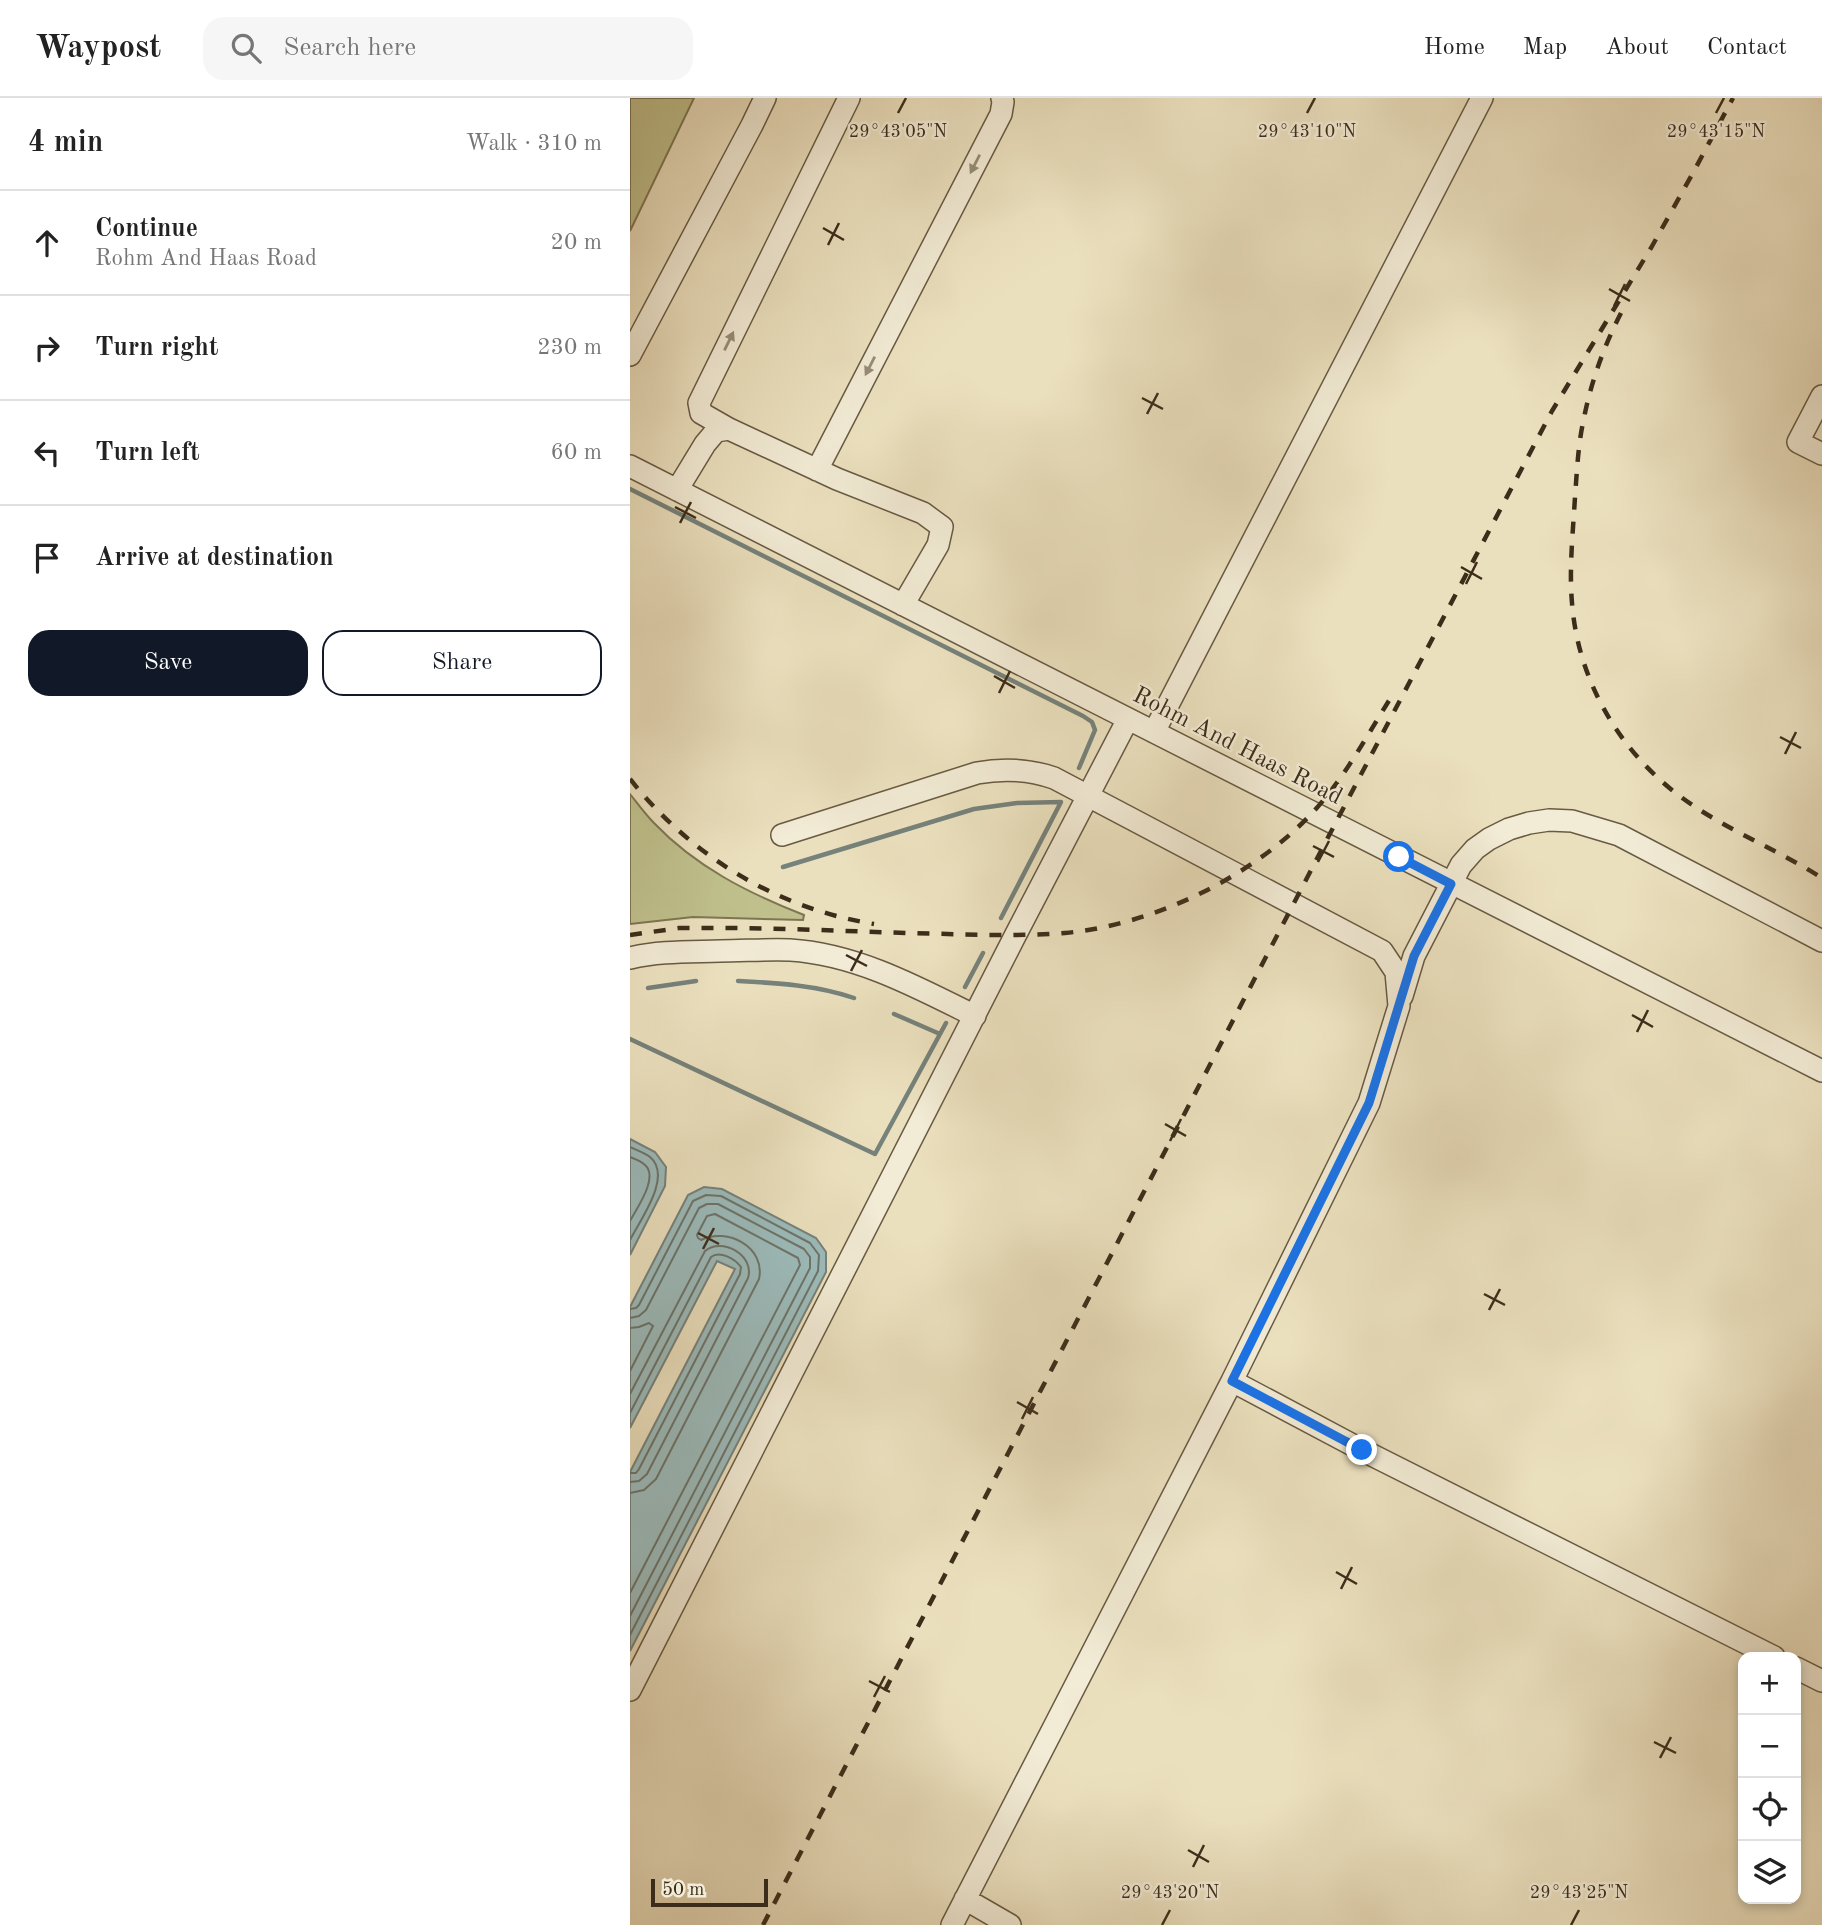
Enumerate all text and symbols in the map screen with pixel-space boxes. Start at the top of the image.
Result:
search box [203,17,693,80]
icon: search [227,29,265,67]
text: Waypost [35,32,161,65]
text: Search here [283,35,416,61]
text: Home [1424,36,1485,60]
text: Map [1523,36,1567,60]
text: About [1605,36,1669,60]
text: Contact [1707,36,1787,60]
text: 29°43'05"N [849,123,947,141]
text: 29°43'10"N [1258,123,1356,141]
text: 29°43'15"N [1667,123,1765,141]
text: 4 min [28,128,103,158]
text: Walk · 310 m [466,132,602,155]
one-way arrow [969,154,981,174]
text: Continue [95,216,198,242]
icon: ahead [28,224,66,262]
text: 20 m [551,231,602,254]
text: Rohm And Haas Road [95,247,317,270]
icon: right [28,329,66,367]
one-way arrow [723,331,735,351]
text: Turn right [95,335,218,361]
text: 230 m [537,336,602,359]
one-way arrow [865,356,876,376]
icon: left [28,434,66,472]
text: Turn left [95,440,200,466]
text: 60 m [551,441,602,464]
icon: arrive [28,539,66,577]
text: Arrive at destination [95,545,334,571]
button: Save [28,630,308,696]
button: Share [322,630,602,696]
street label: Rohm And Haas Road [1128,683,1346,810]
route start [1383,841,1414,872]
route end [1346,1434,1377,1465]
map controls [1738,1652,1801,1904]
button: + [1738,1652,1801,1715]
button: − [1738,1715,1801,1778]
button: locate [1738,1778,1801,1841]
button: layers [1738,1841,1801,1904]
scale bar [651,1876,768,1908]
text: 50 m [662,1881,704,1900]
text: 29°43'20"N [1121,1884,1219,1902]
text: 29°43'25"N [1530,1884,1628,1902]

